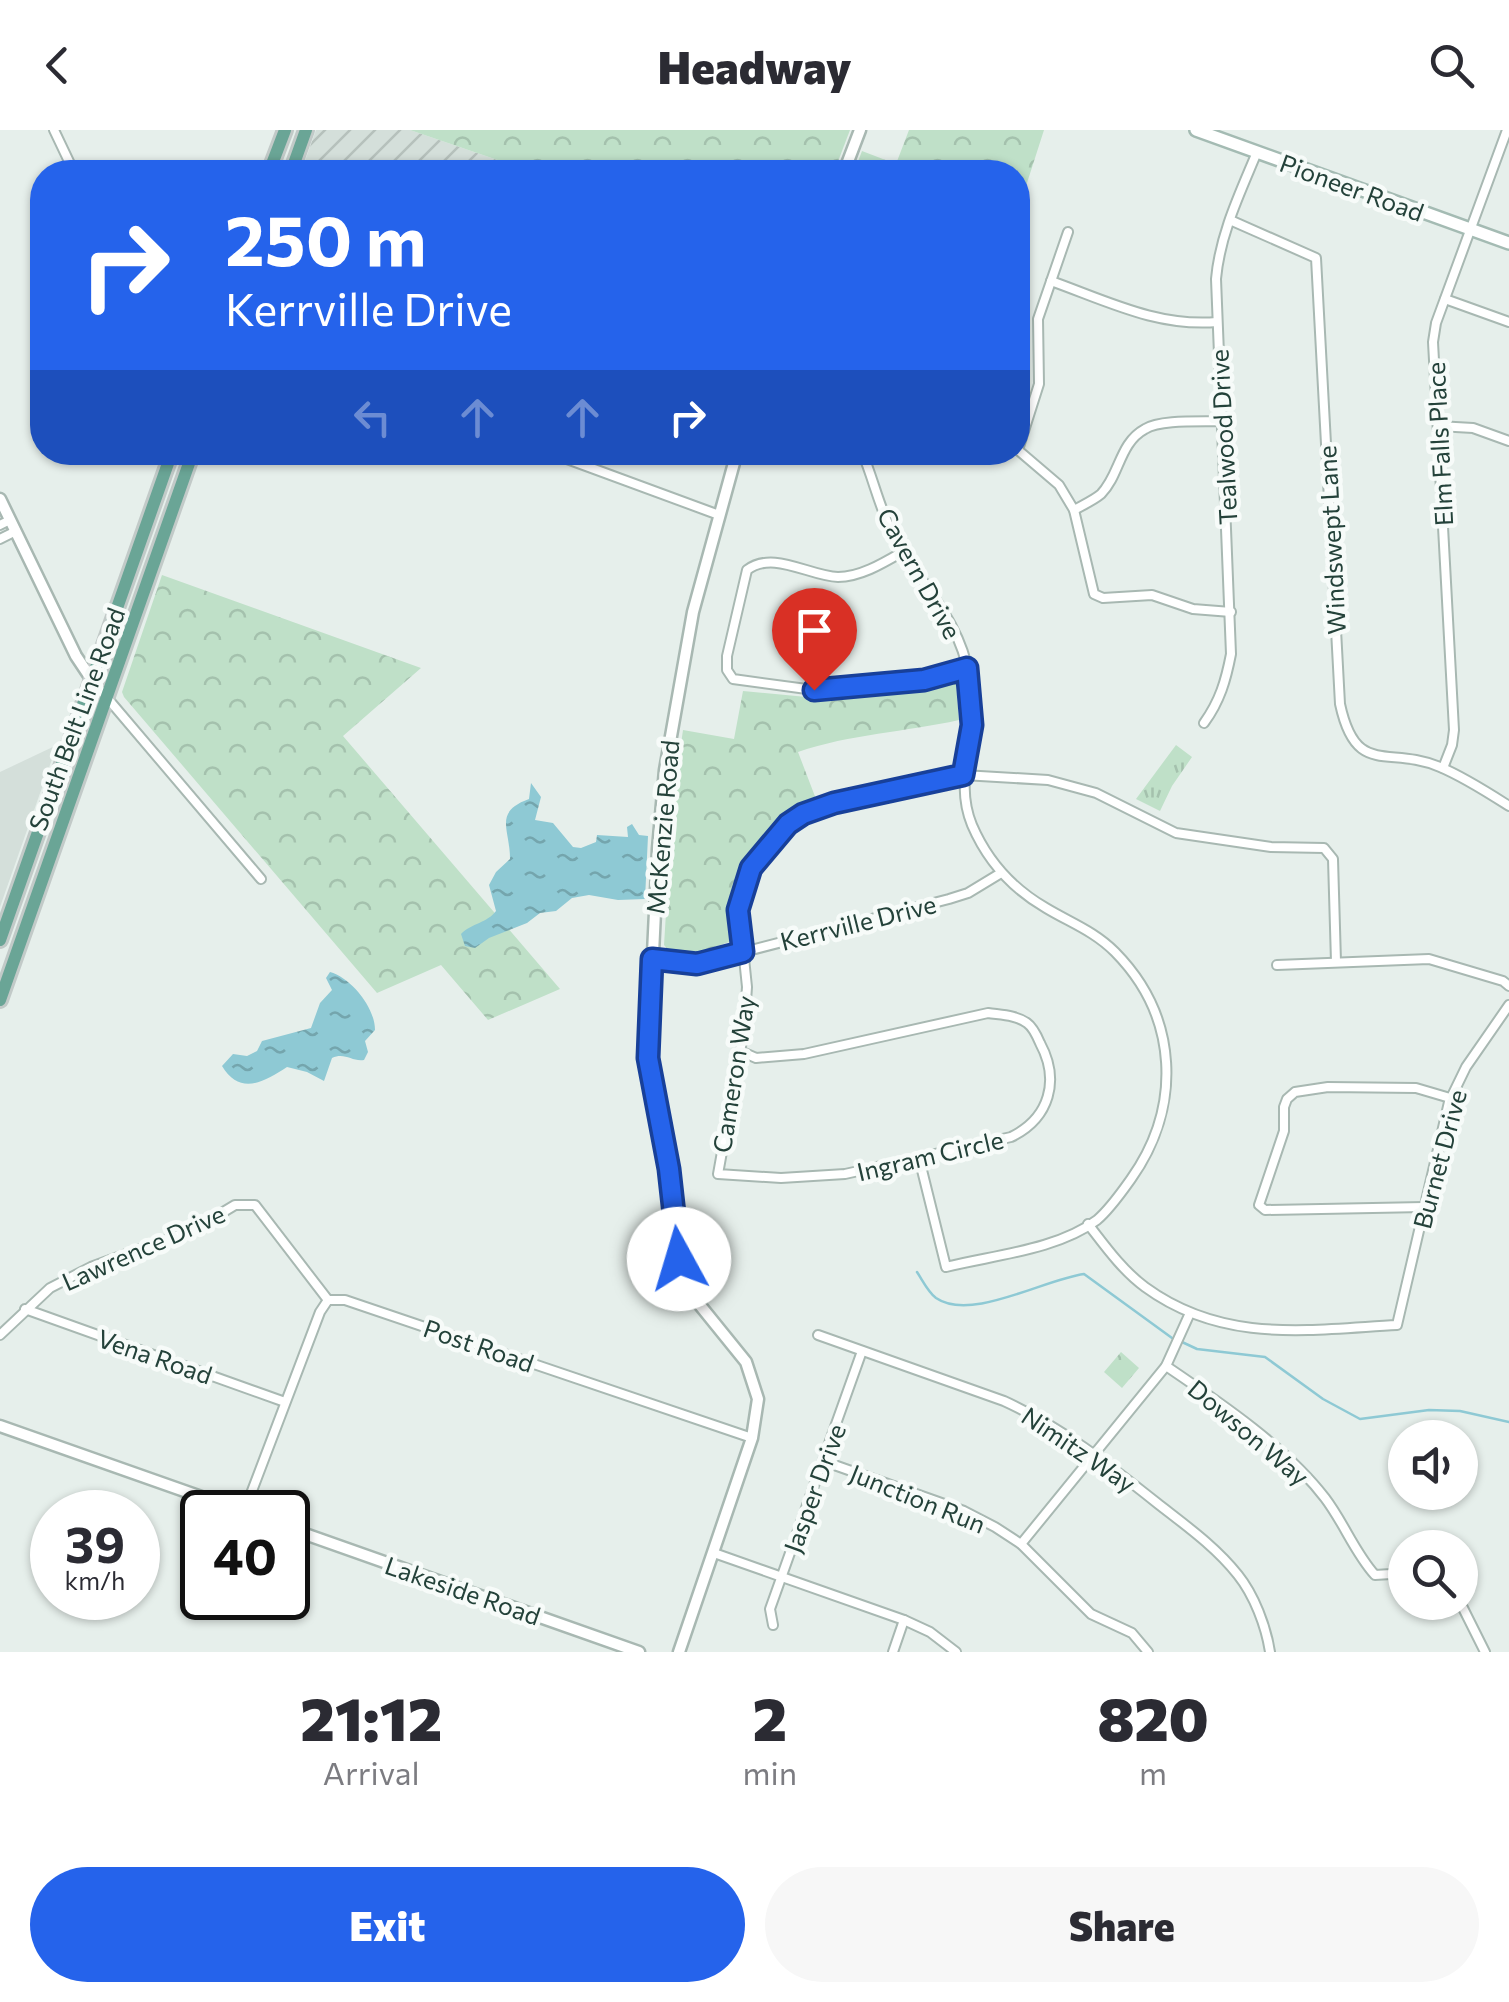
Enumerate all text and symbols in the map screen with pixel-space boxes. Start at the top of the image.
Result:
icon: back [30,38,85,93]
text: Headway [658,38,851,93]
icon: search [1424,38,1479,93]
street label: Pioneer Road [1276,147,1428,227]
text: 250 m [225,195,427,280]
icon: right [60,200,190,330]
text: Kerrville Drive [225,280,512,335]
street label: Tealwood Drive [1203,348,1243,526]
street label: Elm Falls Place [1420,361,1458,527]
icon: left [345,390,400,445]
icon: ahead [450,390,505,445]
icon: ahead [555,390,610,445]
icon: right [660,390,715,445]
street label: Windswept Lane [1311,445,1351,635]
street label: Cavern Drive [872,502,968,644]
pin [772,588,857,691]
street label: South Belt Line Road [22,603,130,835]
icon: arrive [787,603,842,658]
street label: McKenzie Road [639,739,685,915]
street label: Kerrville Drive [777,888,939,956]
street label: Cameron Way [706,993,760,1155]
street label: Burnet Drive [1406,1086,1472,1232]
street label: Ingram Circle [854,1124,1006,1186]
street label: Lawrence Drive [57,1198,229,1296]
position arrow [627,1207,731,1311]
street label: Post Road [420,1312,538,1378]
street label: Vena Road [94,1322,216,1390]
street label: Dowson Way [1183,1373,1315,1491]
street label: Nimitz Way [1016,1400,1142,1498]
street label: Jasper Drive [777,1419,851,1557]
map controls [1388,1420,1478,1620]
button: sound [1388,1420,1478,1510]
street label: Junction Run [846,1457,990,1539]
speed limit sign: 40 [180,1490,310,1620]
text: 39 [65,1512,125,1573]
button: search [1388,1530,1478,1620]
street label: Lakeside Road [381,1549,545,1631]
text: km/h [65,1565,125,1595]
text: 21:12 [300,1680,442,1753]
text: 2 [752,1680,787,1753]
text: 820 [1097,1680,1209,1753]
text: Arrival [323,1752,420,1792]
text: min [743,1752,797,1792]
text: m [1139,1752,1167,1792]
button: Exit [30,1867,745,1982]
button: Share [765,1867,1479,1982]

